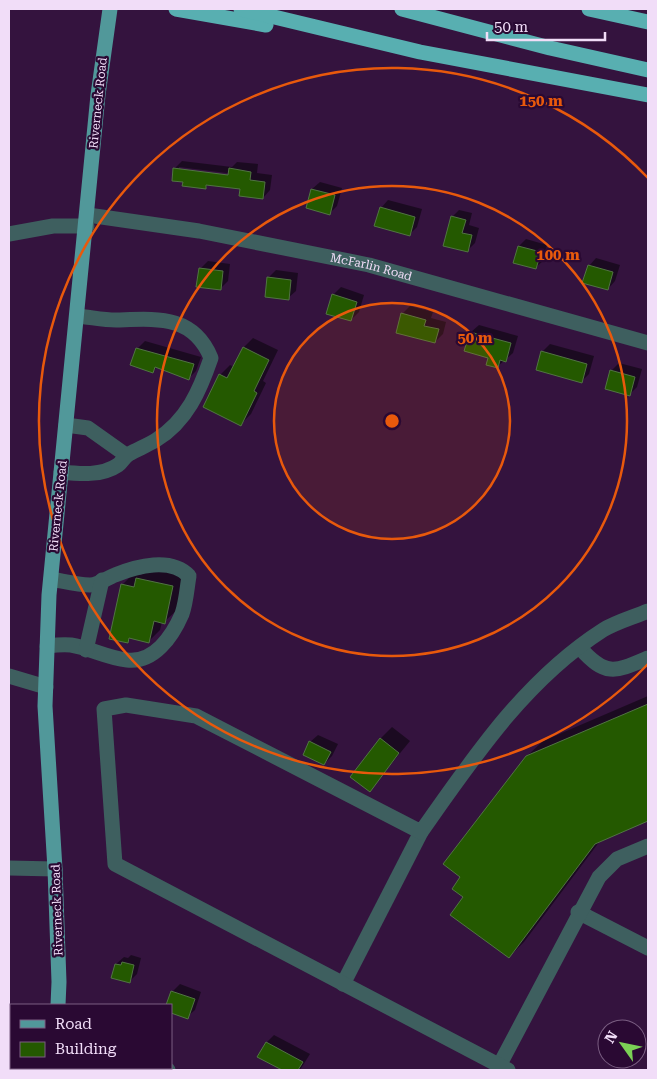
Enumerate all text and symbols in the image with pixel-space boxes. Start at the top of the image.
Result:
scale bar [487,10,604,42]
text: 50 m [494,18,529,36]
street label: Riverneck Road [86,56,110,149]
text: 150 m [519,92,563,110]
text: 100 m [536,246,580,264]
street label: McFarlin Road [329,250,414,284]
text: 50 m [457,329,493,347]
centre of rings [383,412,401,430]
street label: Riverneck Road [46,459,70,552]
street label: Riverneck Road [48,864,66,956]
legend [10,1004,172,1069]
text: Road [55,1015,92,1033]
north arrow [597,1019,647,1069]
text: N [601,1028,621,1046]
text: Building [55,1040,117,1058]

